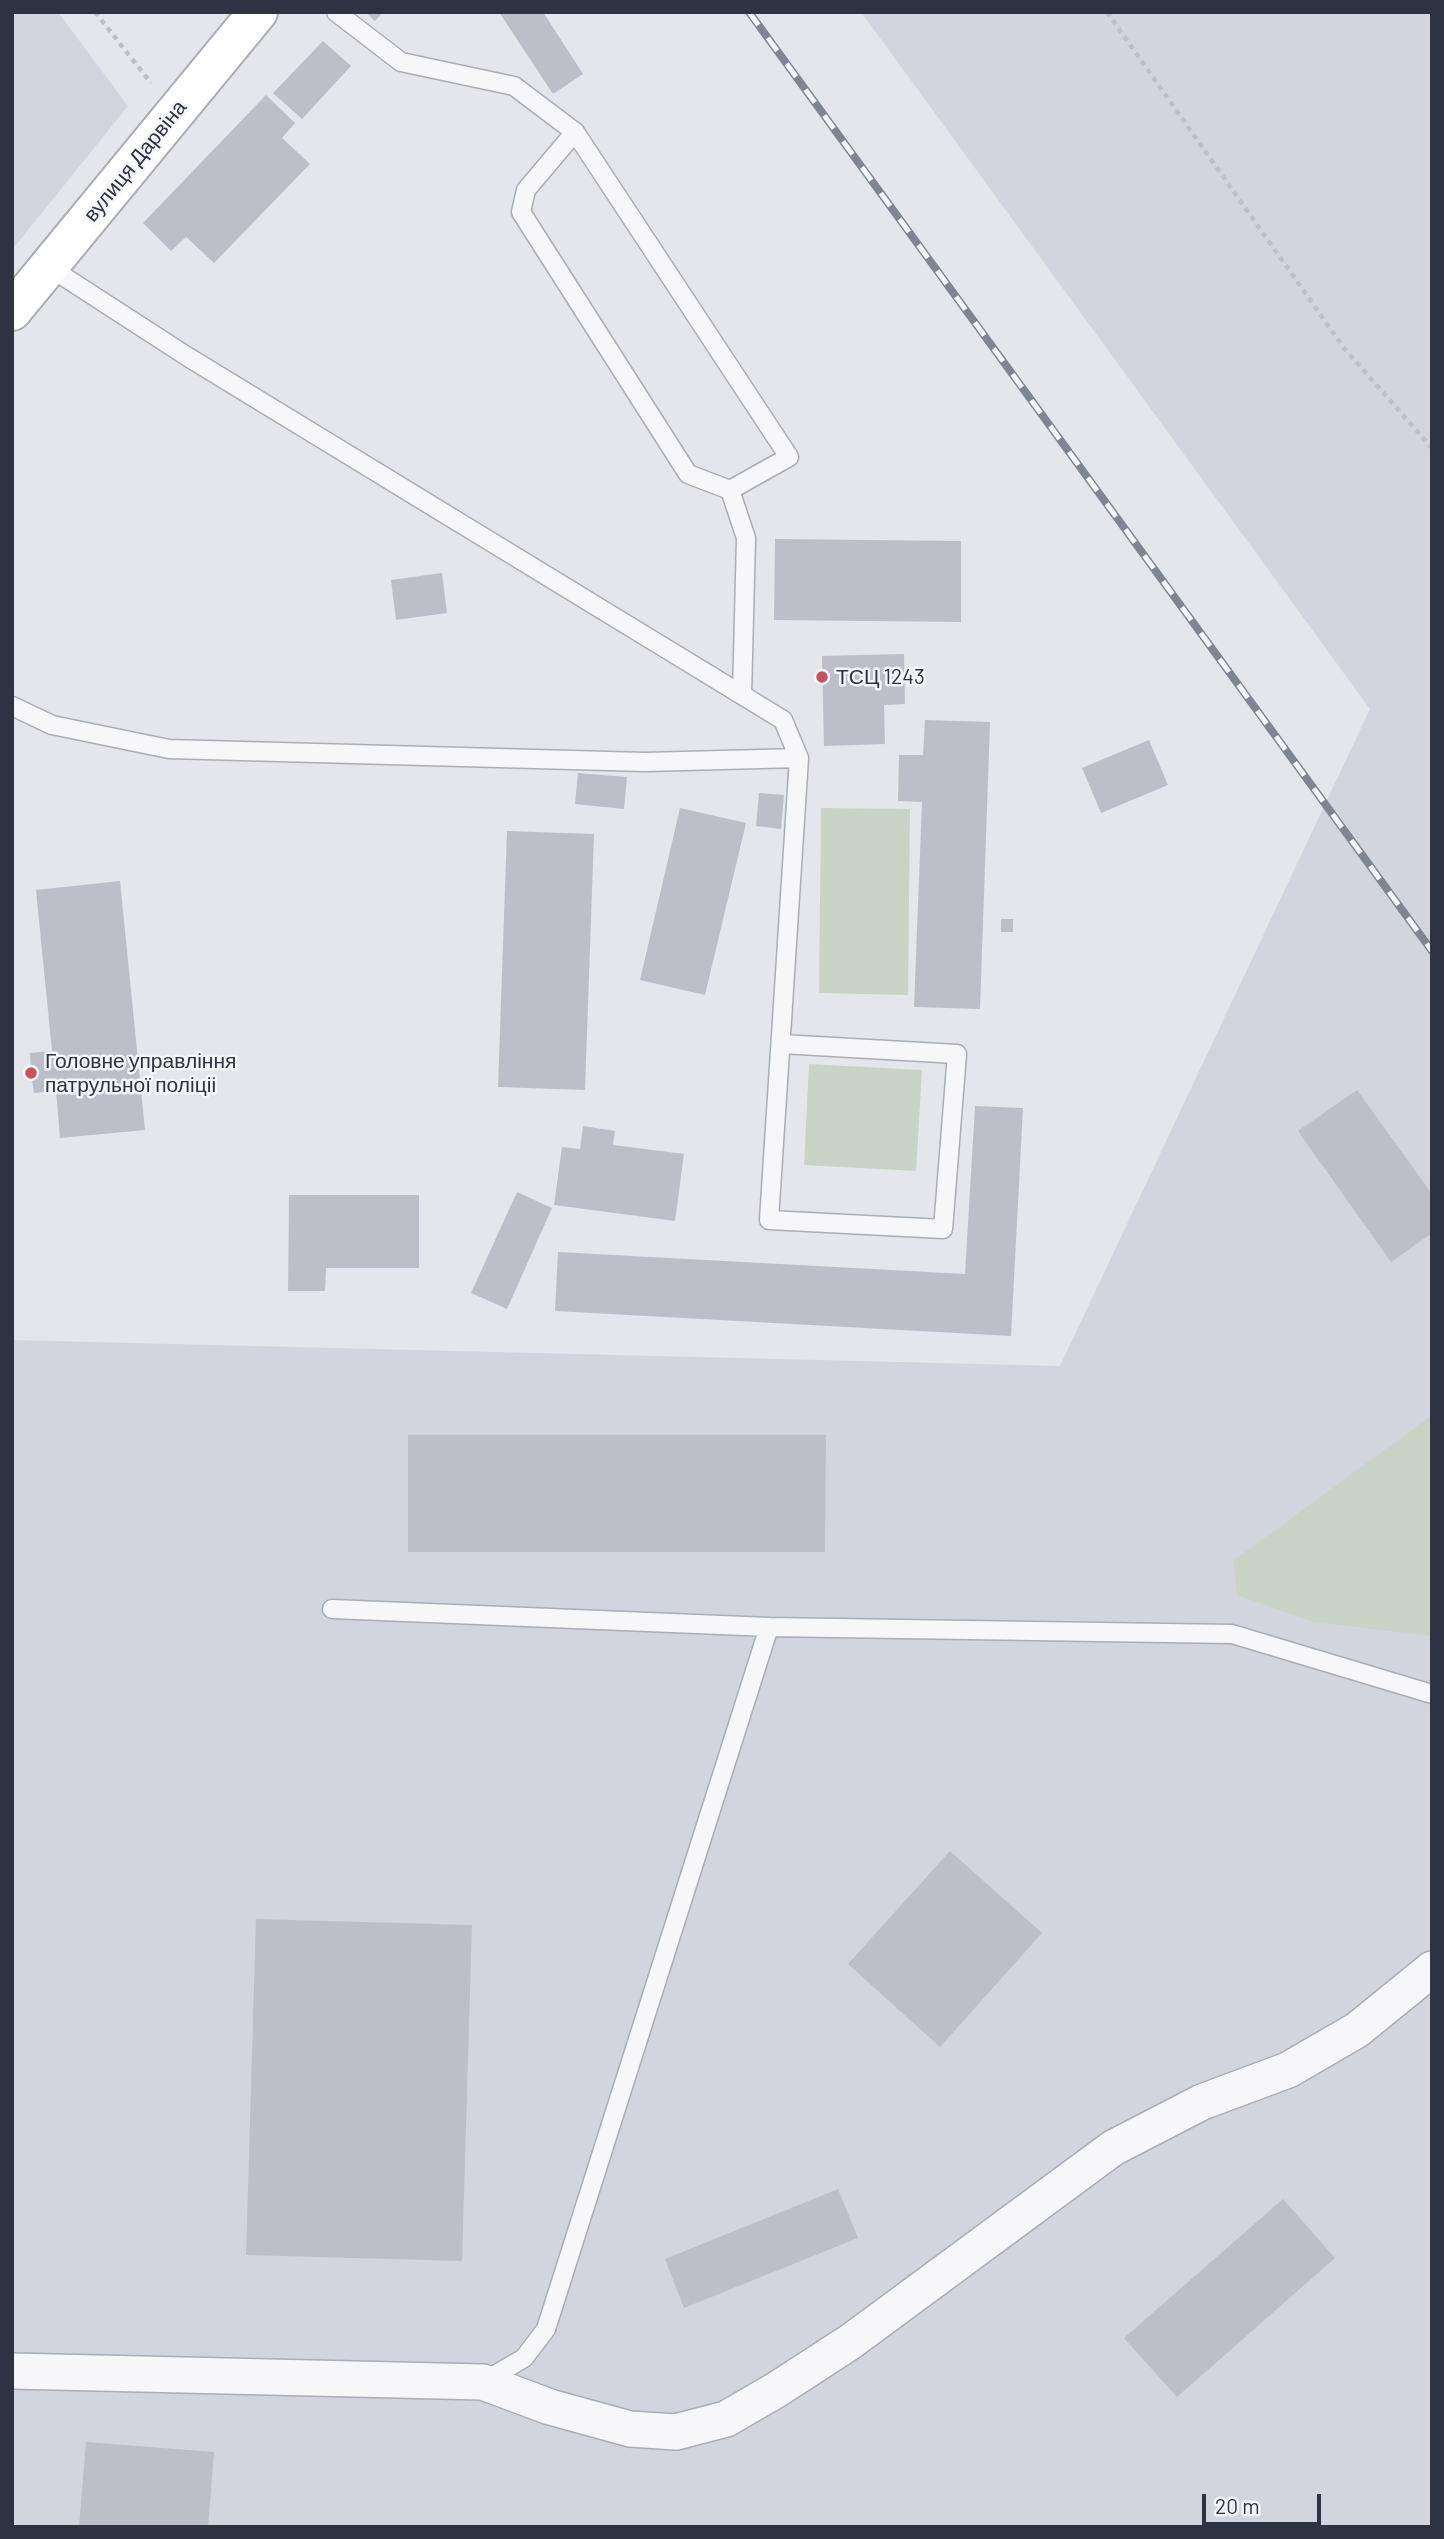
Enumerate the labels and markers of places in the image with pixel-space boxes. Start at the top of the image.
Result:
place label: ТСЦ 1243 [836,664,925,690]
marker: ТСЦ 1243 [814,669,830,685]
place label: Головне управління патрульної поліціі [45,1048,236,1098]
marker: Головне управління патрульної поліціі [23,1065,39,1081]

